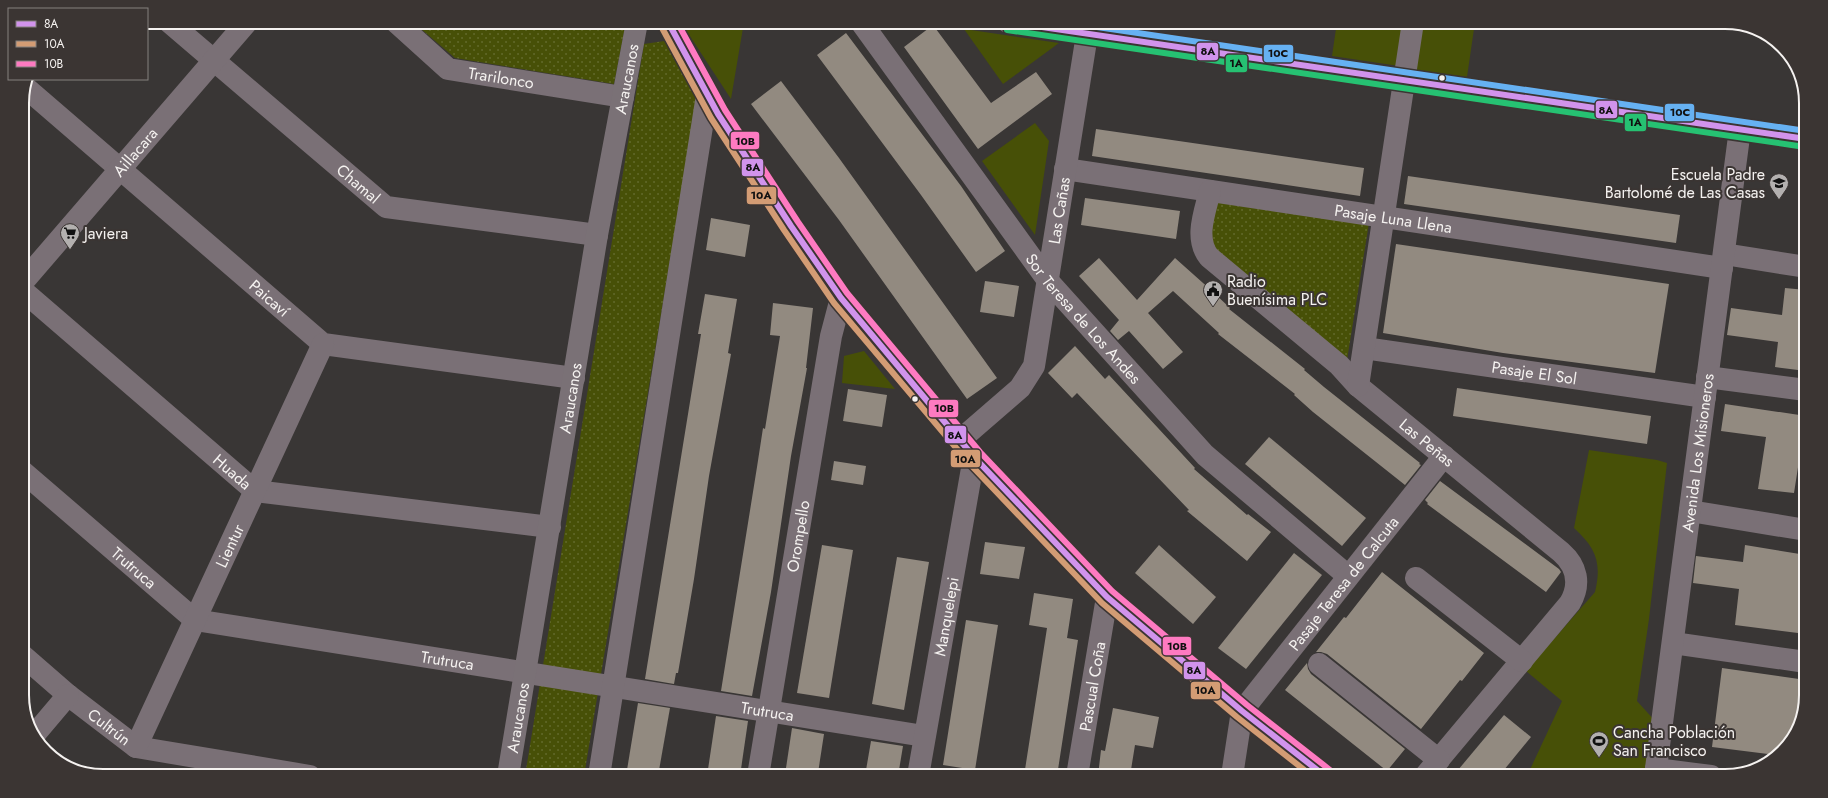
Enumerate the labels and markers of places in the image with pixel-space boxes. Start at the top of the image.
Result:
unlabelled marker [1437,73,1447,83]
place label: Escuela Padre Bartolomé de Las Casas [1605,163,1765,204]
school or university icon: Escuela Padre Bartolomé de Las Casas [1768,172,1790,200]
supermarket icon: Javiera [59,222,81,250]
place label: Javiera [82,222,128,245]
place label: Radio Buenísima PLC [1227,270,1327,311]
public building icon: Radio Buenísima PLC [1202,279,1224,307]
unlabelled marker [910,394,920,404]
place label: Cancha Población San Francisco [1613,721,1735,762]
sports icon: Cancha Población San Francisco [1588,730,1610,758]

